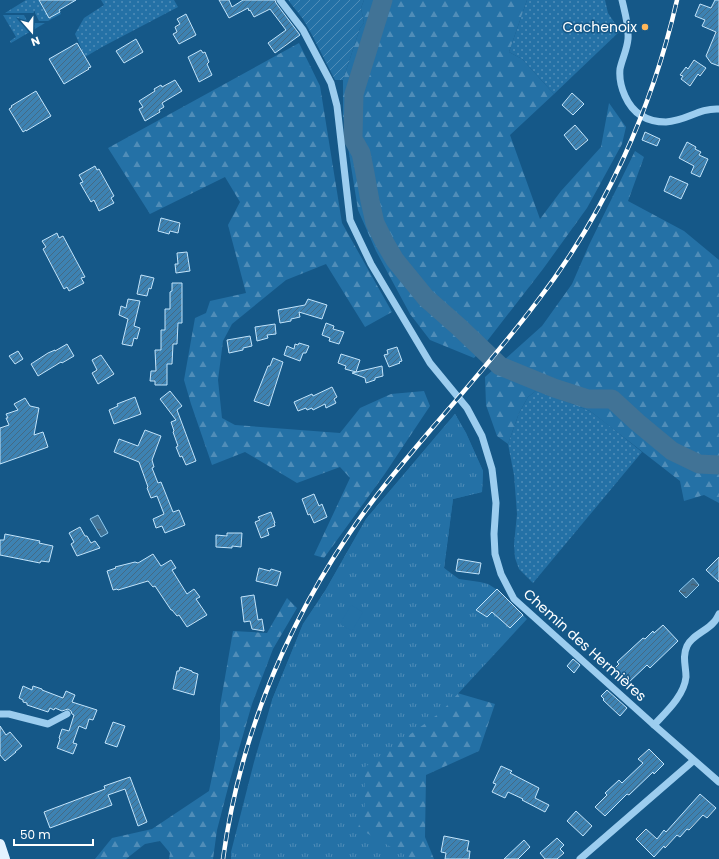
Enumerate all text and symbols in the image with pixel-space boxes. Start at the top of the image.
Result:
north arrow [12,12,52,52]
place label: Cachenoix [563,17,637,37]
marker: Cachenoix [640,22,650,32]
text: N [29,32,42,50]
street label: Chemin des Hermières [519,584,651,706]
scale bar [14,821,93,847]
text: 50 m [20,826,51,843]

